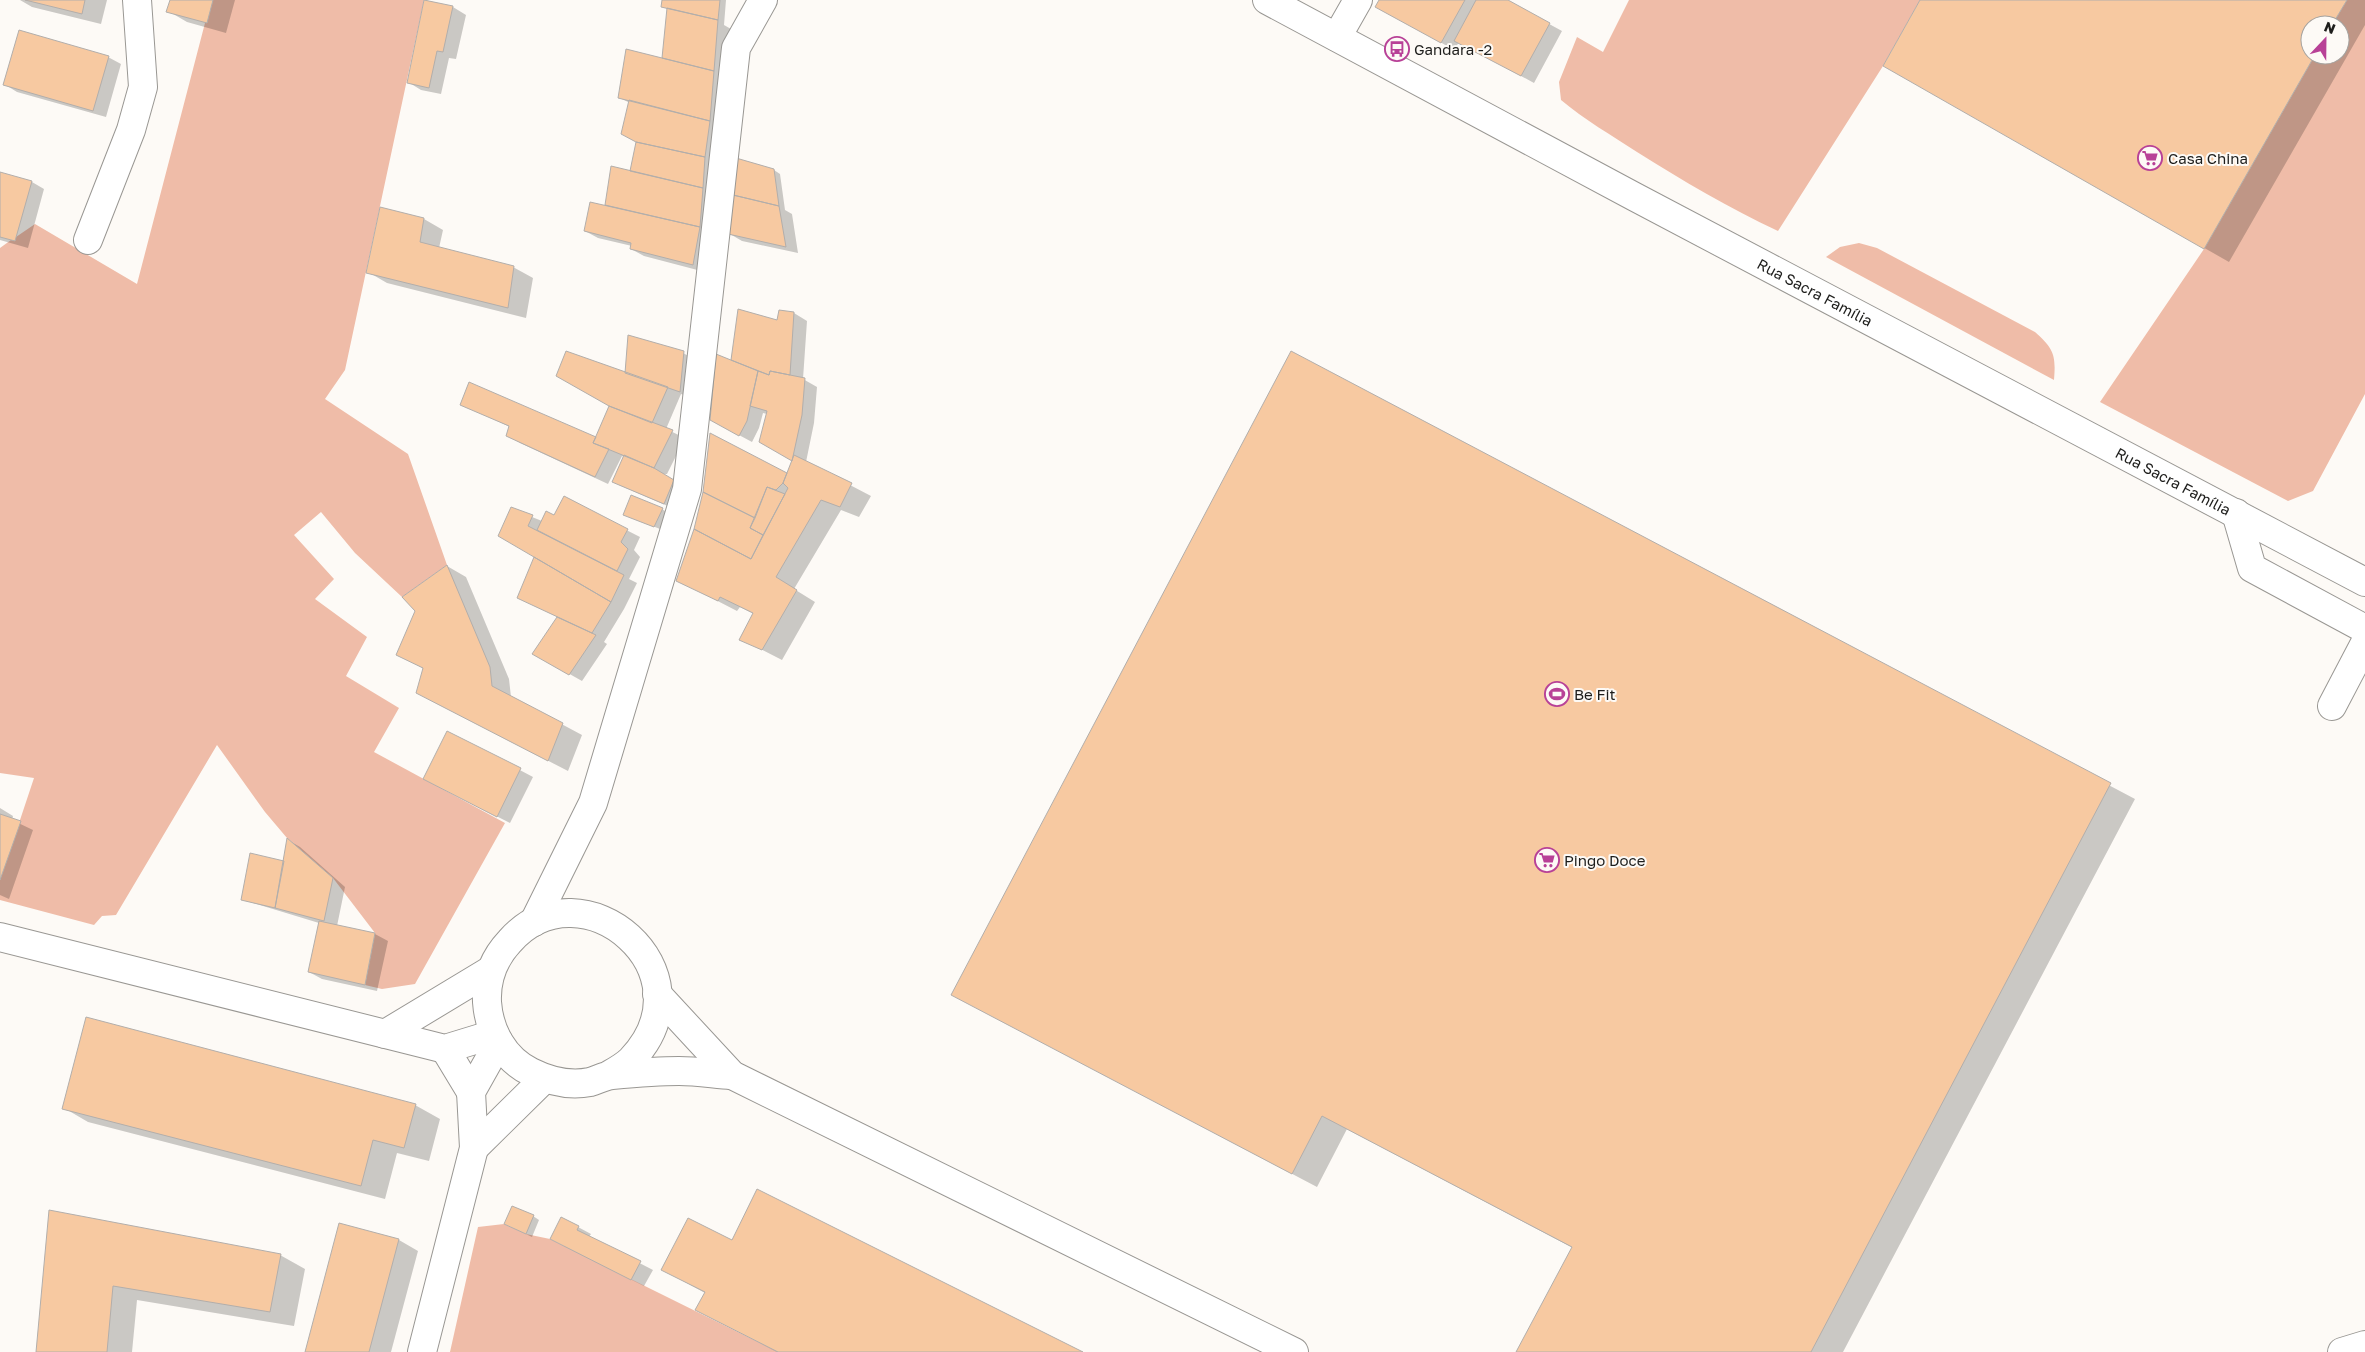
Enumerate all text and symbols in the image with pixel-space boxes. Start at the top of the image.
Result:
north arrow [2300,15,2350,65]
text: N [2322,18,2338,37]
bus stop icon: Gandara -2 [1384,36,1410,62]
place label: Gandara -2 [1414,40,1492,58]
supermarket icon: Casa China [2137,145,2163,171]
place label: Casa China [2168,149,2248,167]
street label: Rua Sacra Família [1754,254,1876,330]
street label: Rua Sacra Família [2113,443,2234,519]
sports icon: Be Fit [1544,681,1570,707]
place label: Be Fit [1574,685,1615,703]
supermarket icon: Pingo Doce [1534,847,1560,873]
place label: Pingo Doce [1564,851,1646,869]

